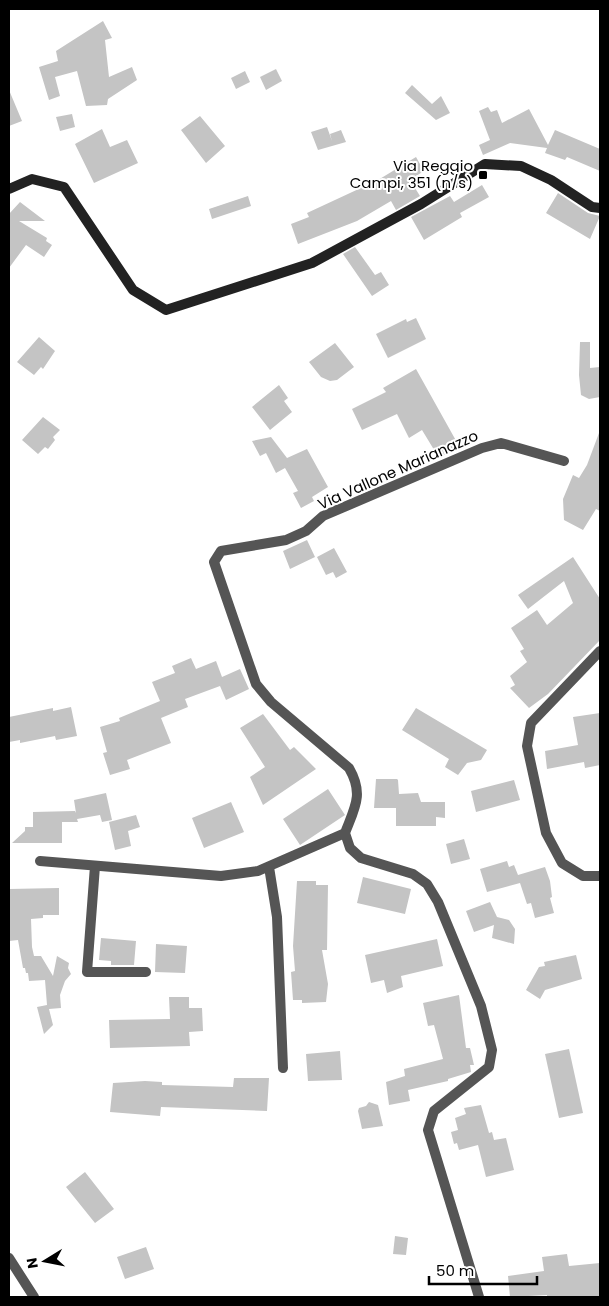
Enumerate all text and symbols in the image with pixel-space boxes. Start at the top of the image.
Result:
place label: Via Reggio Campi, 351 (n/s) [350,155,473,193]
marker: Via Reggio Campi, 351 (n/s) [477,169,489,181]
street label: Via Vallone Marianazzo [314,425,481,514]
north arrow [20,1236,70,1286]
scale bar [429,1254,536,1286]
text: N [21,1256,43,1270]
text: 50 m [436,1260,474,1281]

